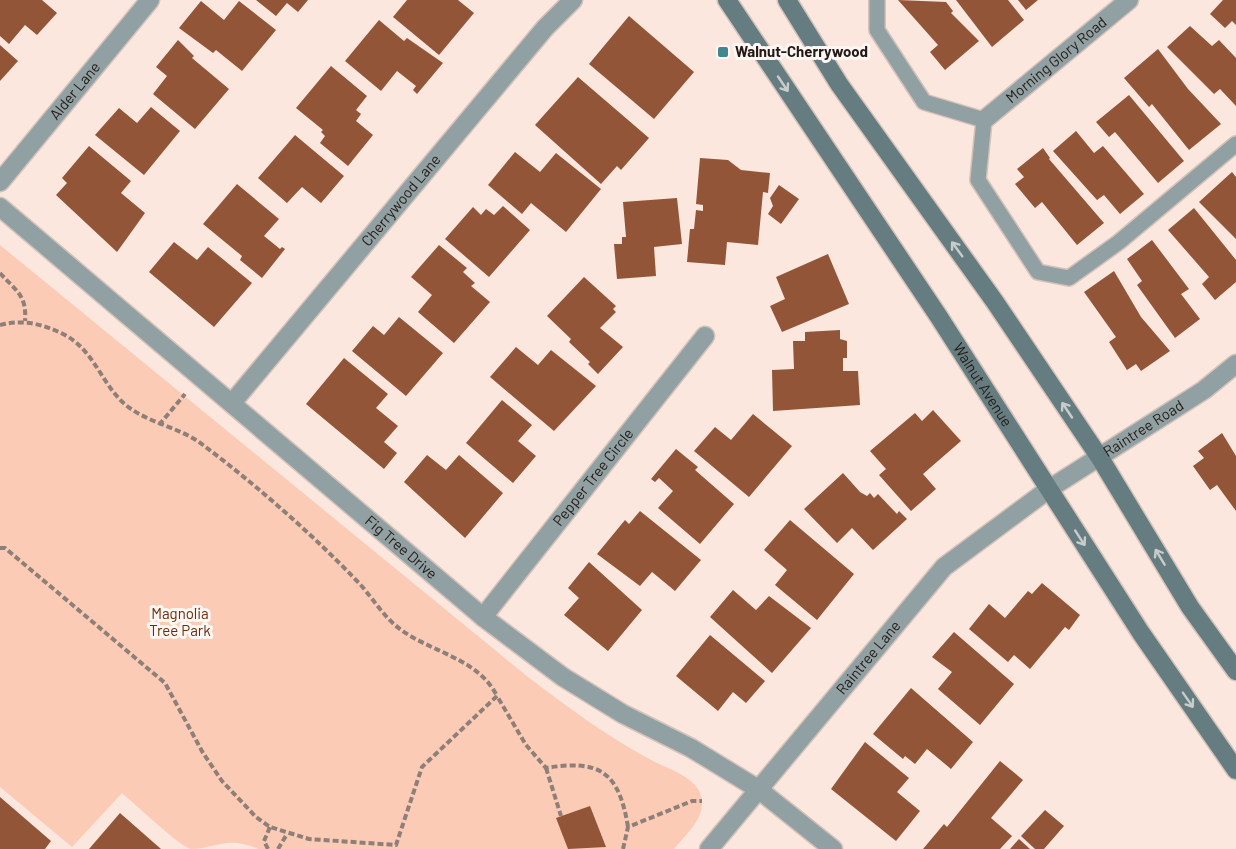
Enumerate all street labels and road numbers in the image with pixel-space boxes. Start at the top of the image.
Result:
street label: Morning Glory Road [1002,12,1110,106]
street label: Alder Lane [45,58,103,123]
street label: Cherrywood Lane [357,150,444,249]
street label: Walnut Avenue [950,339,1017,430]
street label: Raintree Road [1099,395,1187,460]
street label: Pepper Tree Circle [549,424,637,529]
street label: Fig Tree Drive [362,511,441,582]
street label: Raintree Lane [832,616,904,698]

